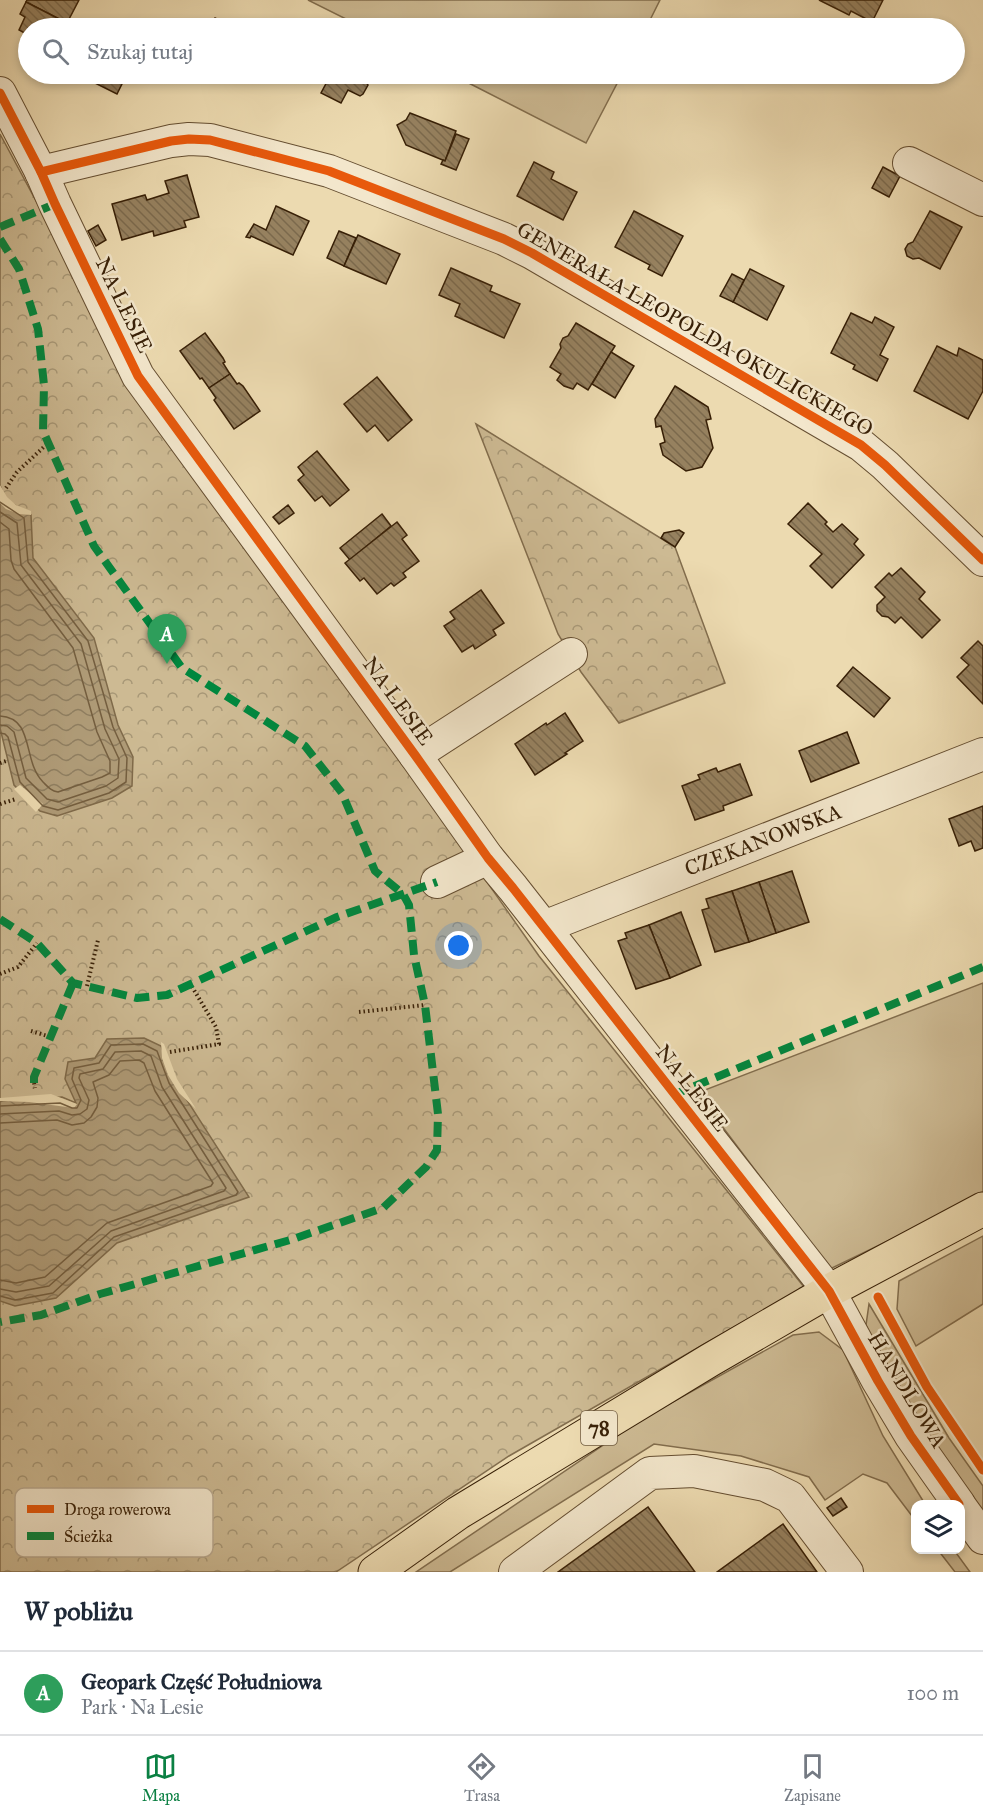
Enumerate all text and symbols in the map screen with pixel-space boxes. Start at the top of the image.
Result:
search box [18,18,965,84]
icon: search [39,35,72,68]
text: Szukaj tutaj [87,38,193,65]
street label: GENERAŁA LEOPOLDA OKULICKIEGO [512,216,878,442]
street label: NA LESIE [90,253,158,357]
pin: A [148,614,186,664]
street label: NA LESIE [357,652,439,750]
street label: CZEKANOWSKA [681,798,845,882]
your location [444,931,473,960]
street label: NA LESIE [650,1039,734,1137]
street label: HANDLOWA [862,1327,952,1453]
road number: 78 [581,1411,617,1445]
legend [15,1488,213,1557]
text: Droga rowerowa [64,1500,171,1520]
map controls [911,1500,965,1554]
button: layers [911,1500,965,1554]
text: Ścieżka [64,1525,113,1546]
text: W pobliżu [24,1595,133,1627]
text: Geopark Część Południowa [81,1668,322,1695]
text: A [37,1681,50,1705]
text: 100 m [907,1681,959,1705]
text: Park · Na Lesie [81,1695,204,1719]
tab: Mapa [142,1750,180,1805]
tab: Trasa [464,1750,500,1805]
tab: Zapisane [784,1750,841,1805]

